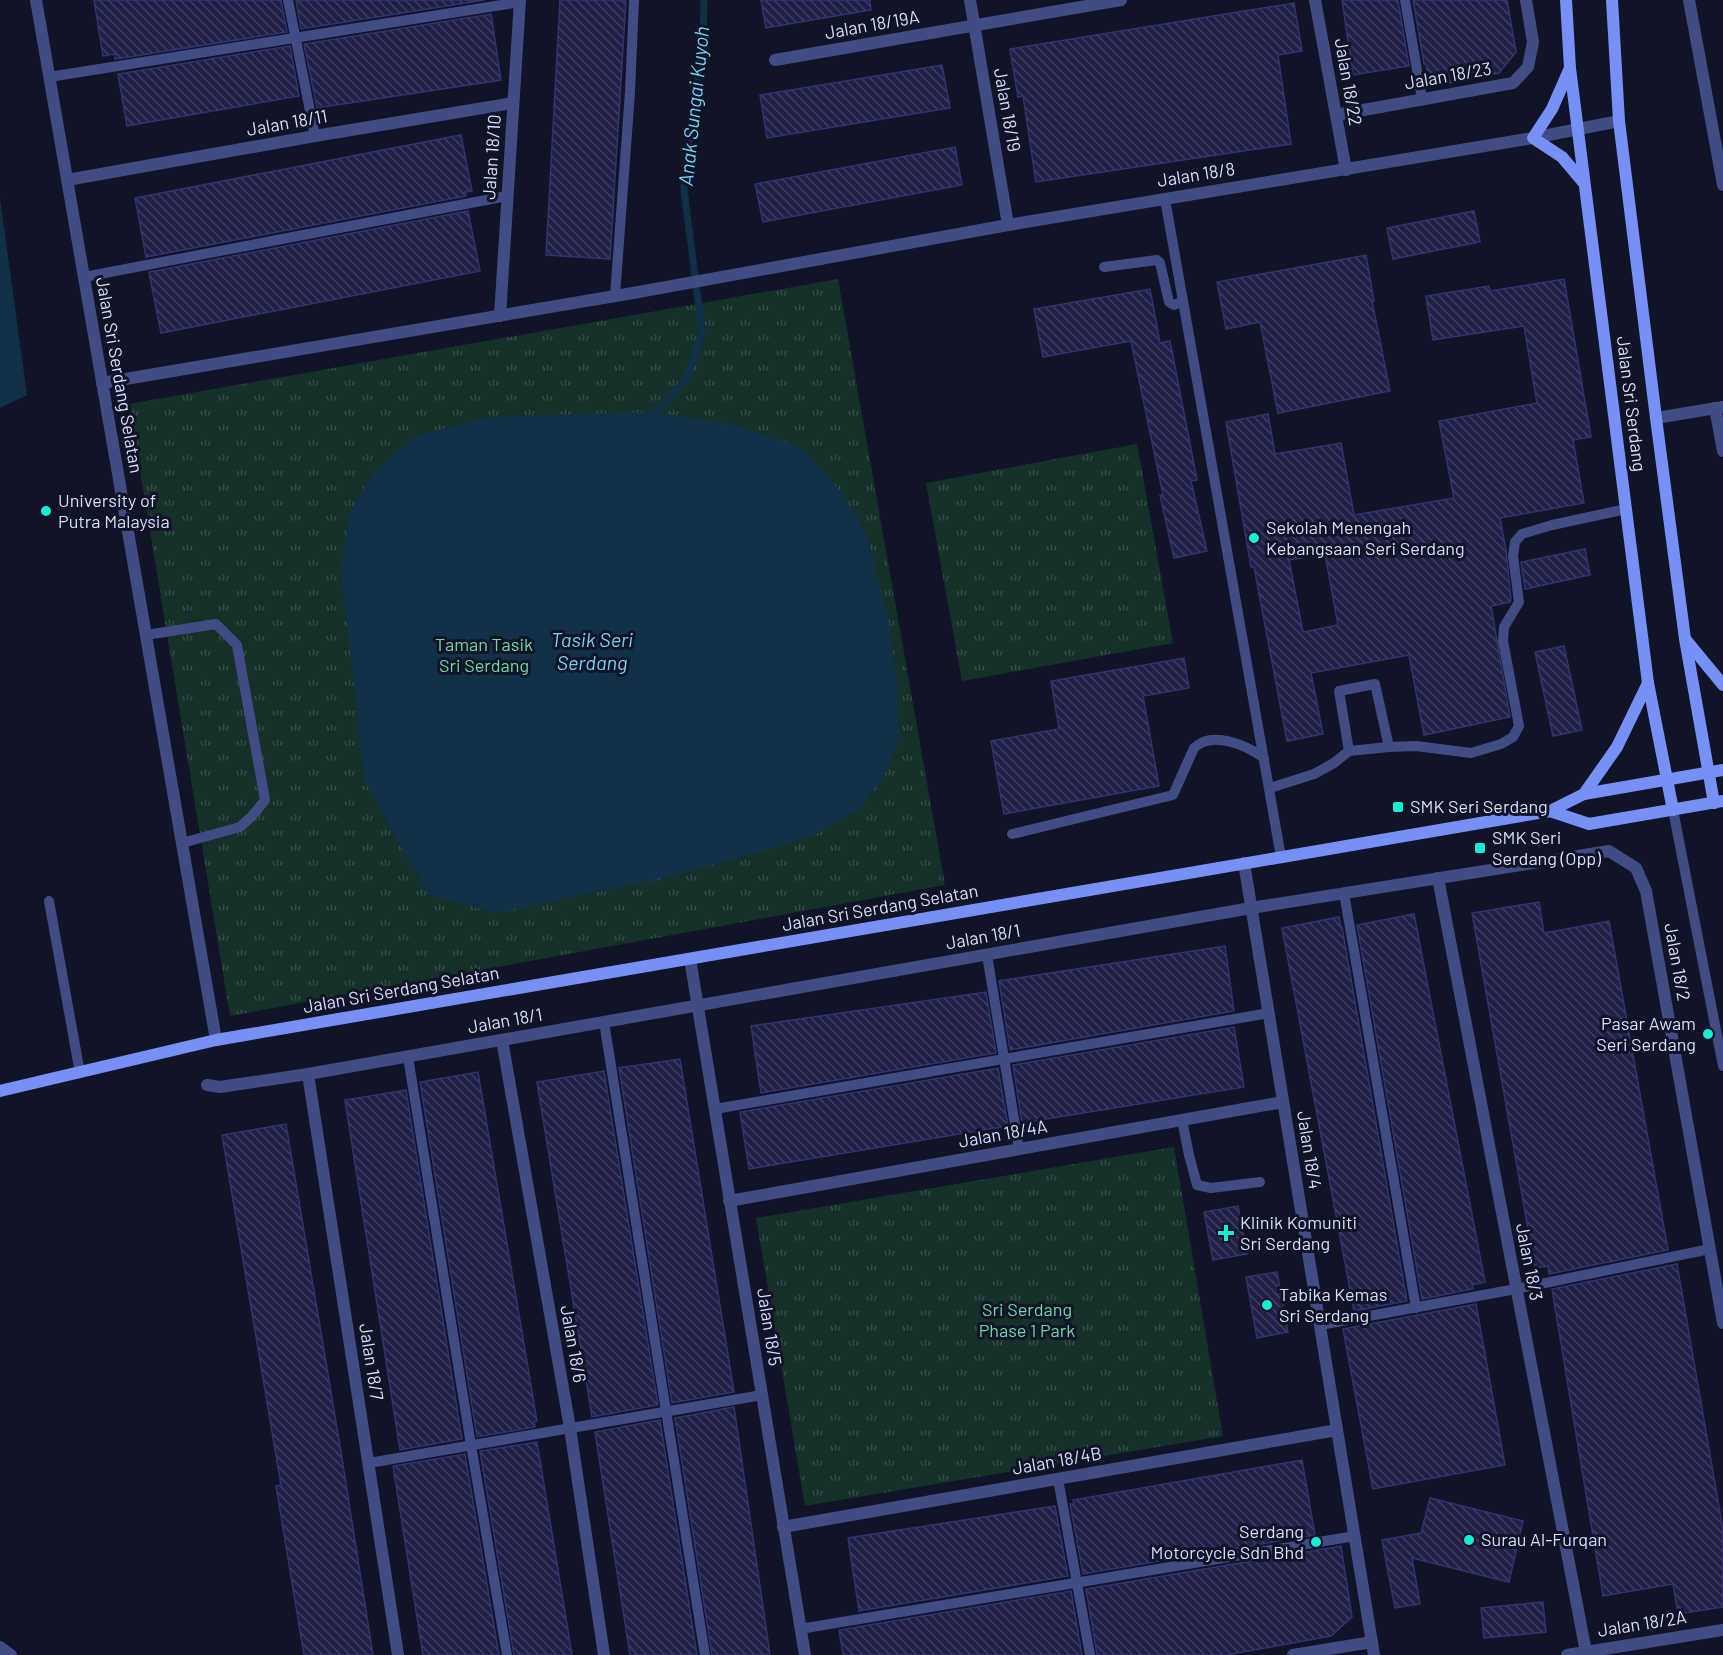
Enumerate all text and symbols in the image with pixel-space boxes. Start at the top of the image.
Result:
street label: Jalan 18/19A [823,5,921,43]
water label: Anak Sungai Kuyoh [673,25,713,187]
street label: Jalan 18/22 [1330,36,1367,127]
street label: Jalan 18/23 [1403,57,1493,93]
street label: Jalan 18/19 [990,66,1026,153]
street label: Jalan 18/11 [245,104,329,140]
street label: Jalan 18/10 [477,113,505,200]
street label: Jalan 18/8 [1155,157,1236,191]
street label: Jalan Sri Serdang Selatan [92,275,148,475]
street label: Jalan Sri Serdang [1613,335,1651,473]
place label: University of Putra Malaysia [58,489,170,532]
marker: University of Putra Malaysia [39,504,53,518]
place label: Sekolah Menengah Kebangsaan Seri Serdang [1266,516,1465,559]
marker: Sekolah Menengah Kebangsaan Seri Serdang [1247,531,1261,545]
water label: Tasik Seri Serdang [551,627,633,674]
park label: Taman Tasik Sri Serdang [435,633,533,676]
place label: SMK Seri Serdang [1410,795,1548,817]
marker: SMK Seri Serdang [1391,800,1405,814]
place label: SMK Seri Serdang (Opp) [1492,826,1601,869]
marker: SMK Seri Serdang (Opp) [1473,841,1487,855]
street label: Jalan Sri Serdang Selatan [780,879,980,935]
street label: Jalan 18/1 [944,919,1022,953]
street label: Jalan 18/2 [1660,921,1696,1003]
street label: Jalan Sri Serdang Selatan [301,961,501,1017]
street label: Jalan 18/1 [466,1003,544,1037]
place label: Pasar Awam Seri Serdang [1596,1012,1696,1055]
marker: Pasar Awam Seri Serdang [1701,1027,1715,1041]
street label: Jalan 18/4 [1293,1109,1327,1191]
street label: Jalan 18/4A [957,1114,1049,1152]
place label: Klinik Komuniti Sri Serdang [1240,1211,1357,1254]
street label: Jalan 18/3 [1512,1221,1548,1302]
marker: Klinik Komuniti Sri Serdang [1217,1224,1235,1242]
place label: Tabika Kemas Sri Serdang [1279,1283,1387,1326]
street label: Jalan 18/5 [753,1286,787,1367]
park label: Sri Serdang Phase 1 Park [979,1298,1075,1341]
marker: Tabika Kemas Sri Serdang [1260,1298,1274,1312]
street label: Jalan 18/6 [556,1303,592,1384]
street label: Jalan 18/7 [355,1322,389,1402]
street label: Jalan 18/4B [1010,1441,1103,1479]
place label: Serdang Motorcycle Sdn Bhd [1151,1520,1304,1563]
place label: Surau Al-Furqan [1481,1528,1607,1550]
marker: Surau Al-Furqan [1462,1533,1476,1547]
marker: Serdang Motorcycle Sdn Bhd [1309,1535,1323,1549]
street label: Jalan 18/2A [1596,1605,1688,1641]

